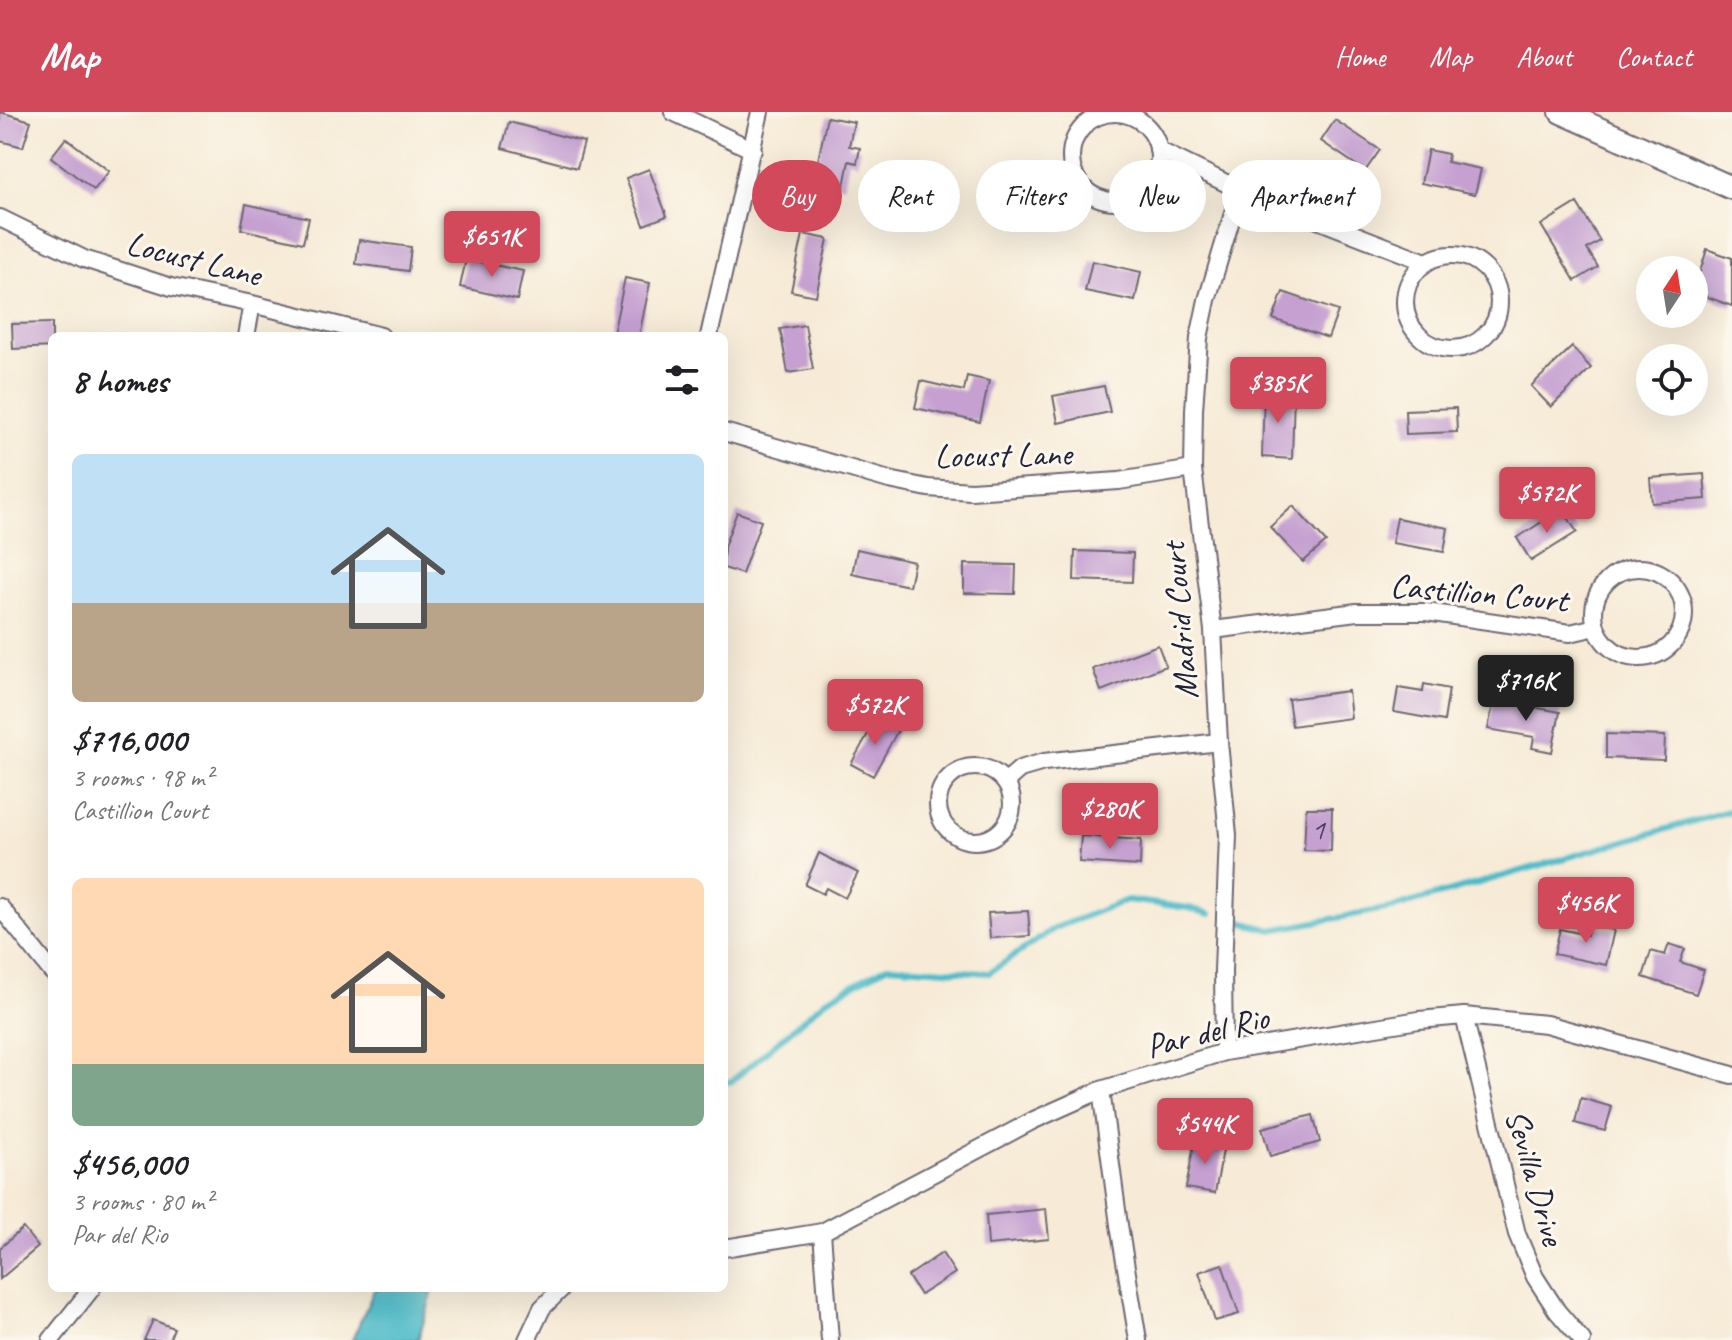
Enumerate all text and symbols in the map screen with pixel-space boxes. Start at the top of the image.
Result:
text: Map [40,33,99,80]
text: Home [1335,39,1385,74]
text: Map [1429,39,1472,74]
text: About [1516,39,1572,74]
text: Contact [1616,39,1692,74]
chip: Buy [752,160,842,232]
chip: Rent [858,160,960,232]
chip: Filters [976,160,1093,232]
chip: New [1109,160,1206,232]
chip: Apartment [1222,160,1381,232]
pin: $651K [436,211,548,279]
text: $651K [462,220,522,253]
street label: Locust Lane [122,221,268,297]
north arrow [1636,256,1708,328]
map controls [1636,256,1708,416]
button: locate [1636,344,1708,416]
pin: $385K [1222,357,1334,425]
icon: filters [660,358,704,402]
text: 8 homes [72,359,168,402]
text: $385K [1248,366,1308,399]
street label: Locust Lane [934,432,1075,477]
pin: $572K [1491,467,1603,535]
text: $572K [1517,476,1577,509]
icon: home [316,506,460,650]
street label: Madrid Court [1151,537,1208,701]
street label: Castillion Court [1389,563,1573,622]
pin: $716K [1470,655,1582,723]
text: $716K [1496,664,1556,697]
pin: $572K [819,679,931,747]
text: $572K [845,688,905,721]
text: $716,000 [72,718,186,761]
text: 3 rooms · 98 m² [72,761,213,794]
pin: $280K [1054,783,1166,851]
text: $280K [1080,792,1140,825]
text: Castillion Court [72,794,208,827]
house number: 1 [1311,810,1326,848]
pin: $456K [1530,877,1642,945]
text: $456K [1556,886,1616,919]
icon: home [316,930,460,1074]
street label: Par del Rio [1141,995,1275,1067]
pin: $544K [1149,1098,1261,1166]
street label: Sevilla Drive [1496,1104,1576,1252]
text: $544K [1175,1107,1235,1140]
text: $456,000 [72,1142,186,1185]
text: 3 rooms · 80 m² [72,1185,213,1218]
text: Par del Rio [72,1218,167,1251]

